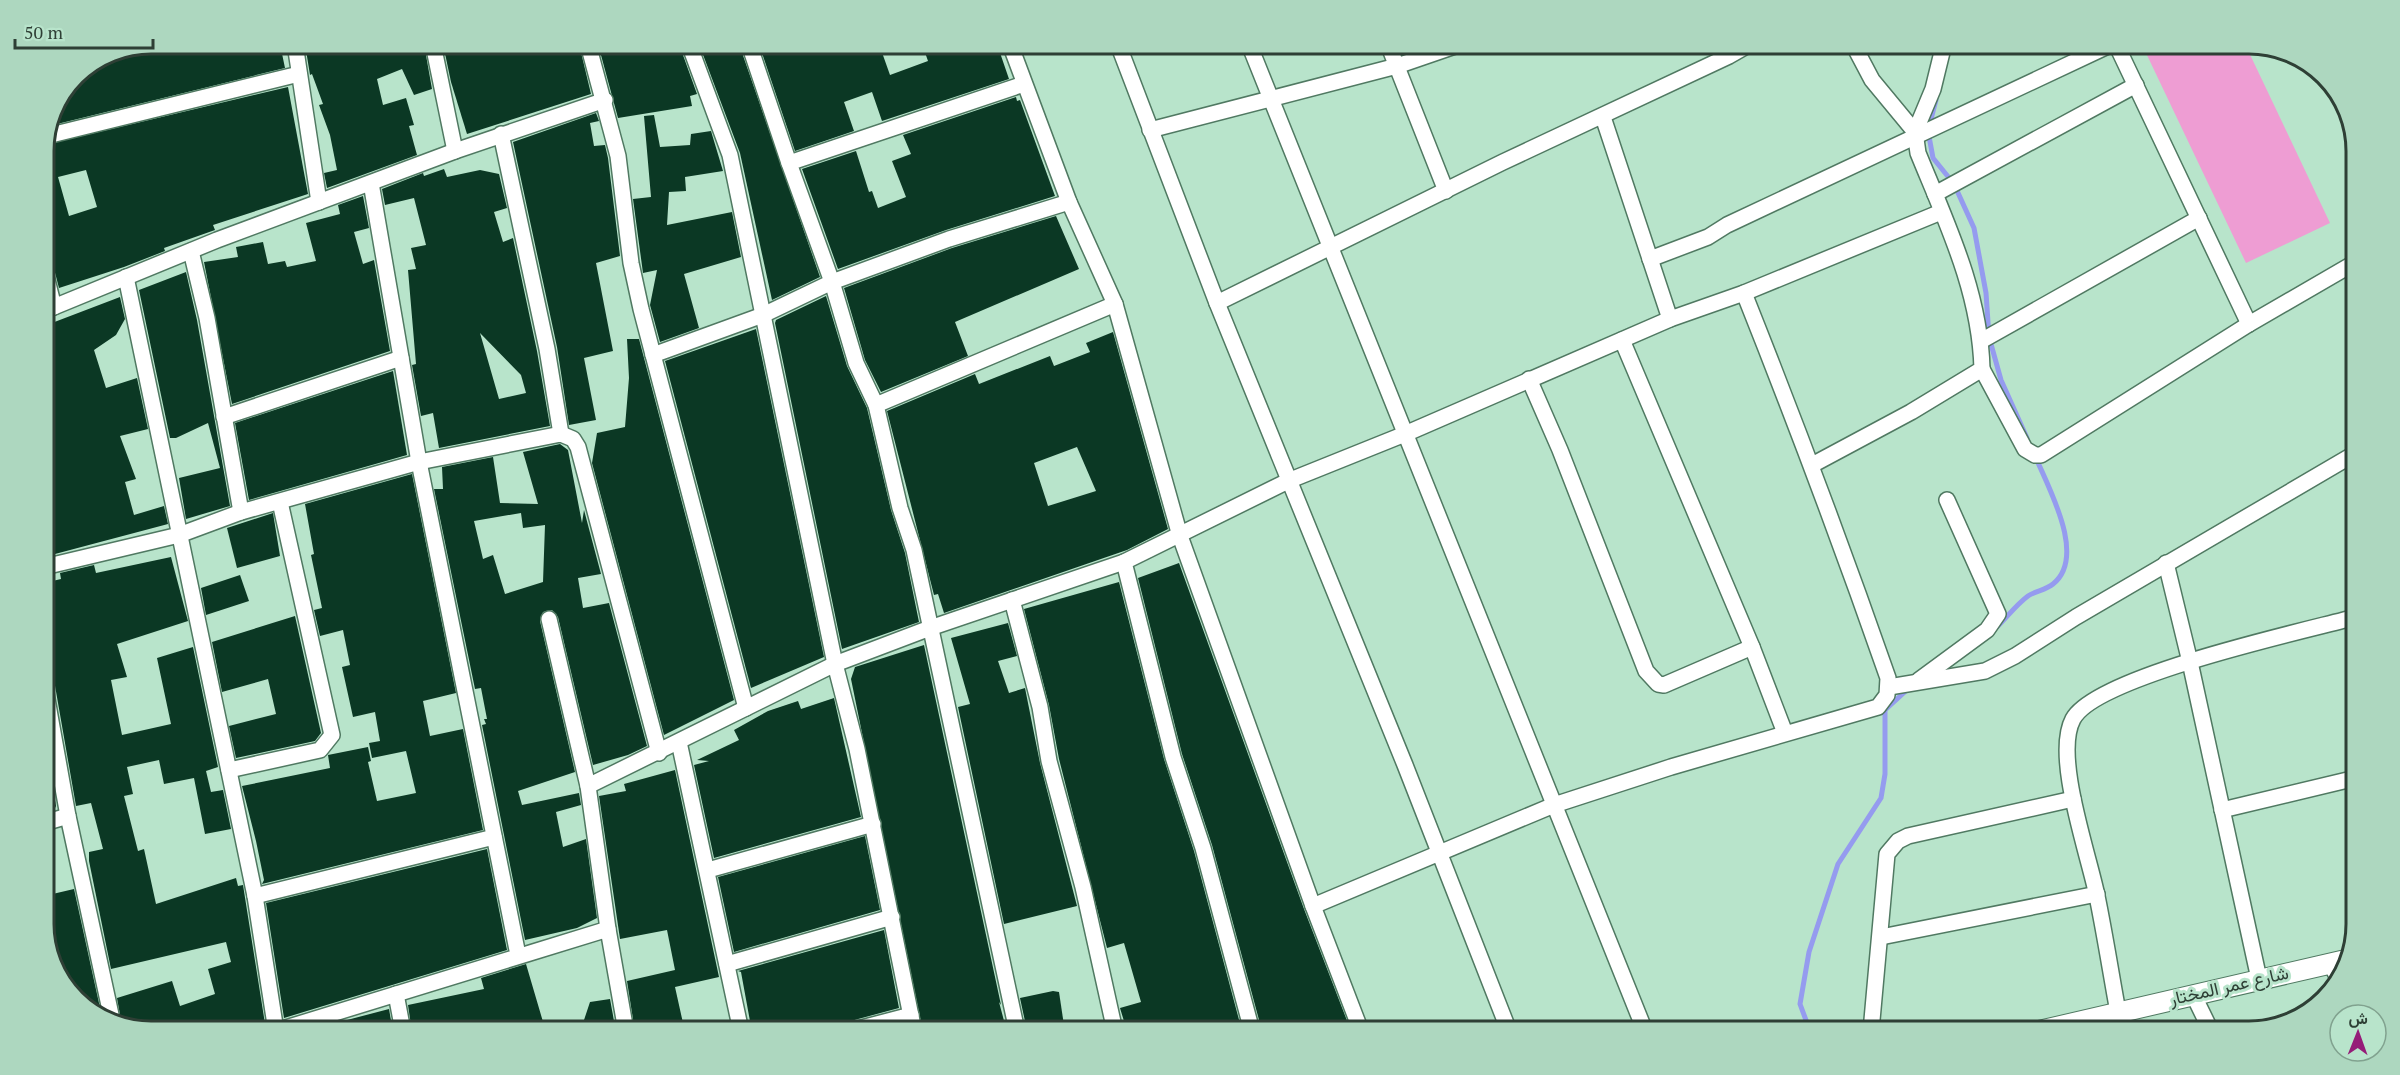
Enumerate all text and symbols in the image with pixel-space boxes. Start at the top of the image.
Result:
scale bar [15,12,153,50]
text: 50 m [24,20,64,44]
street label: شارع عمر المختار [2166,960,2291,1012]
north arrow [2328,1003,2388,1063]
text: ش [2348,1007,2368,1029]

